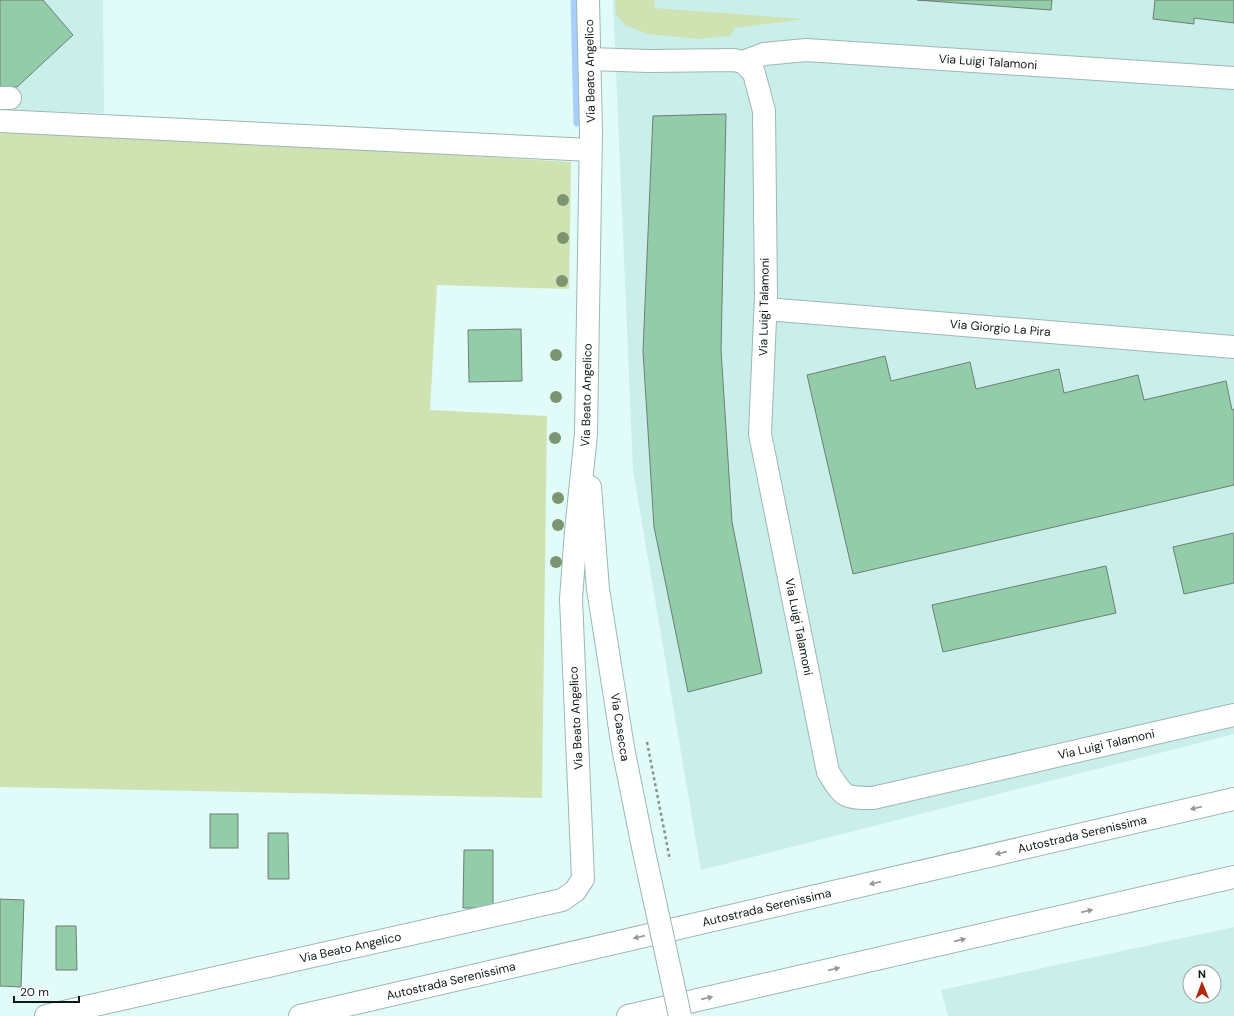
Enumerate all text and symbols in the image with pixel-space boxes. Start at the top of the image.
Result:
street label: Via Beato Angelico [581,19,599,123]
street label: Via Luigi Talamoni [938,51,1038,73]
street label: Via Luigi Talamoni [755,257,773,356]
street label: Via Giorgio La Pira [949,316,1051,340]
street label: Via Beato Angelico [577,343,596,448]
street label: Via Luigi Talamoni [781,577,816,677]
street label: Via Beato Angelico [565,666,587,770]
street label: Via Casecca [607,692,633,762]
street label: Via Luigi Talamoni [1056,726,1156,763]
one-way arrow [1190,805,1202,811]
street label: Autostrada Serenissima [1016,812,1148,857]
one-way arrow [995,851,1007,857]
one-way arrow [868,880,881,886]
street label: Autostrada Serenissima [700,885,833,930]
one-way arrow [1081,908,1093,914]
street label: Via Beato Angelico [298,928,403,967]
one-way arrow [633,935,645,941]
one-way arrow [955,937,967,943]
street label: Autostrada Serenissima [385,958,517,1004]
north arrow [1182,964,1222,1004]
one-way arrow [828,966,840,972]
text: N [1198,967,1206,981]
scale bar [14,978,79,1004]
text: 20 m [20,984,49,1000]
one-way arrow [701,994,713,1000]

